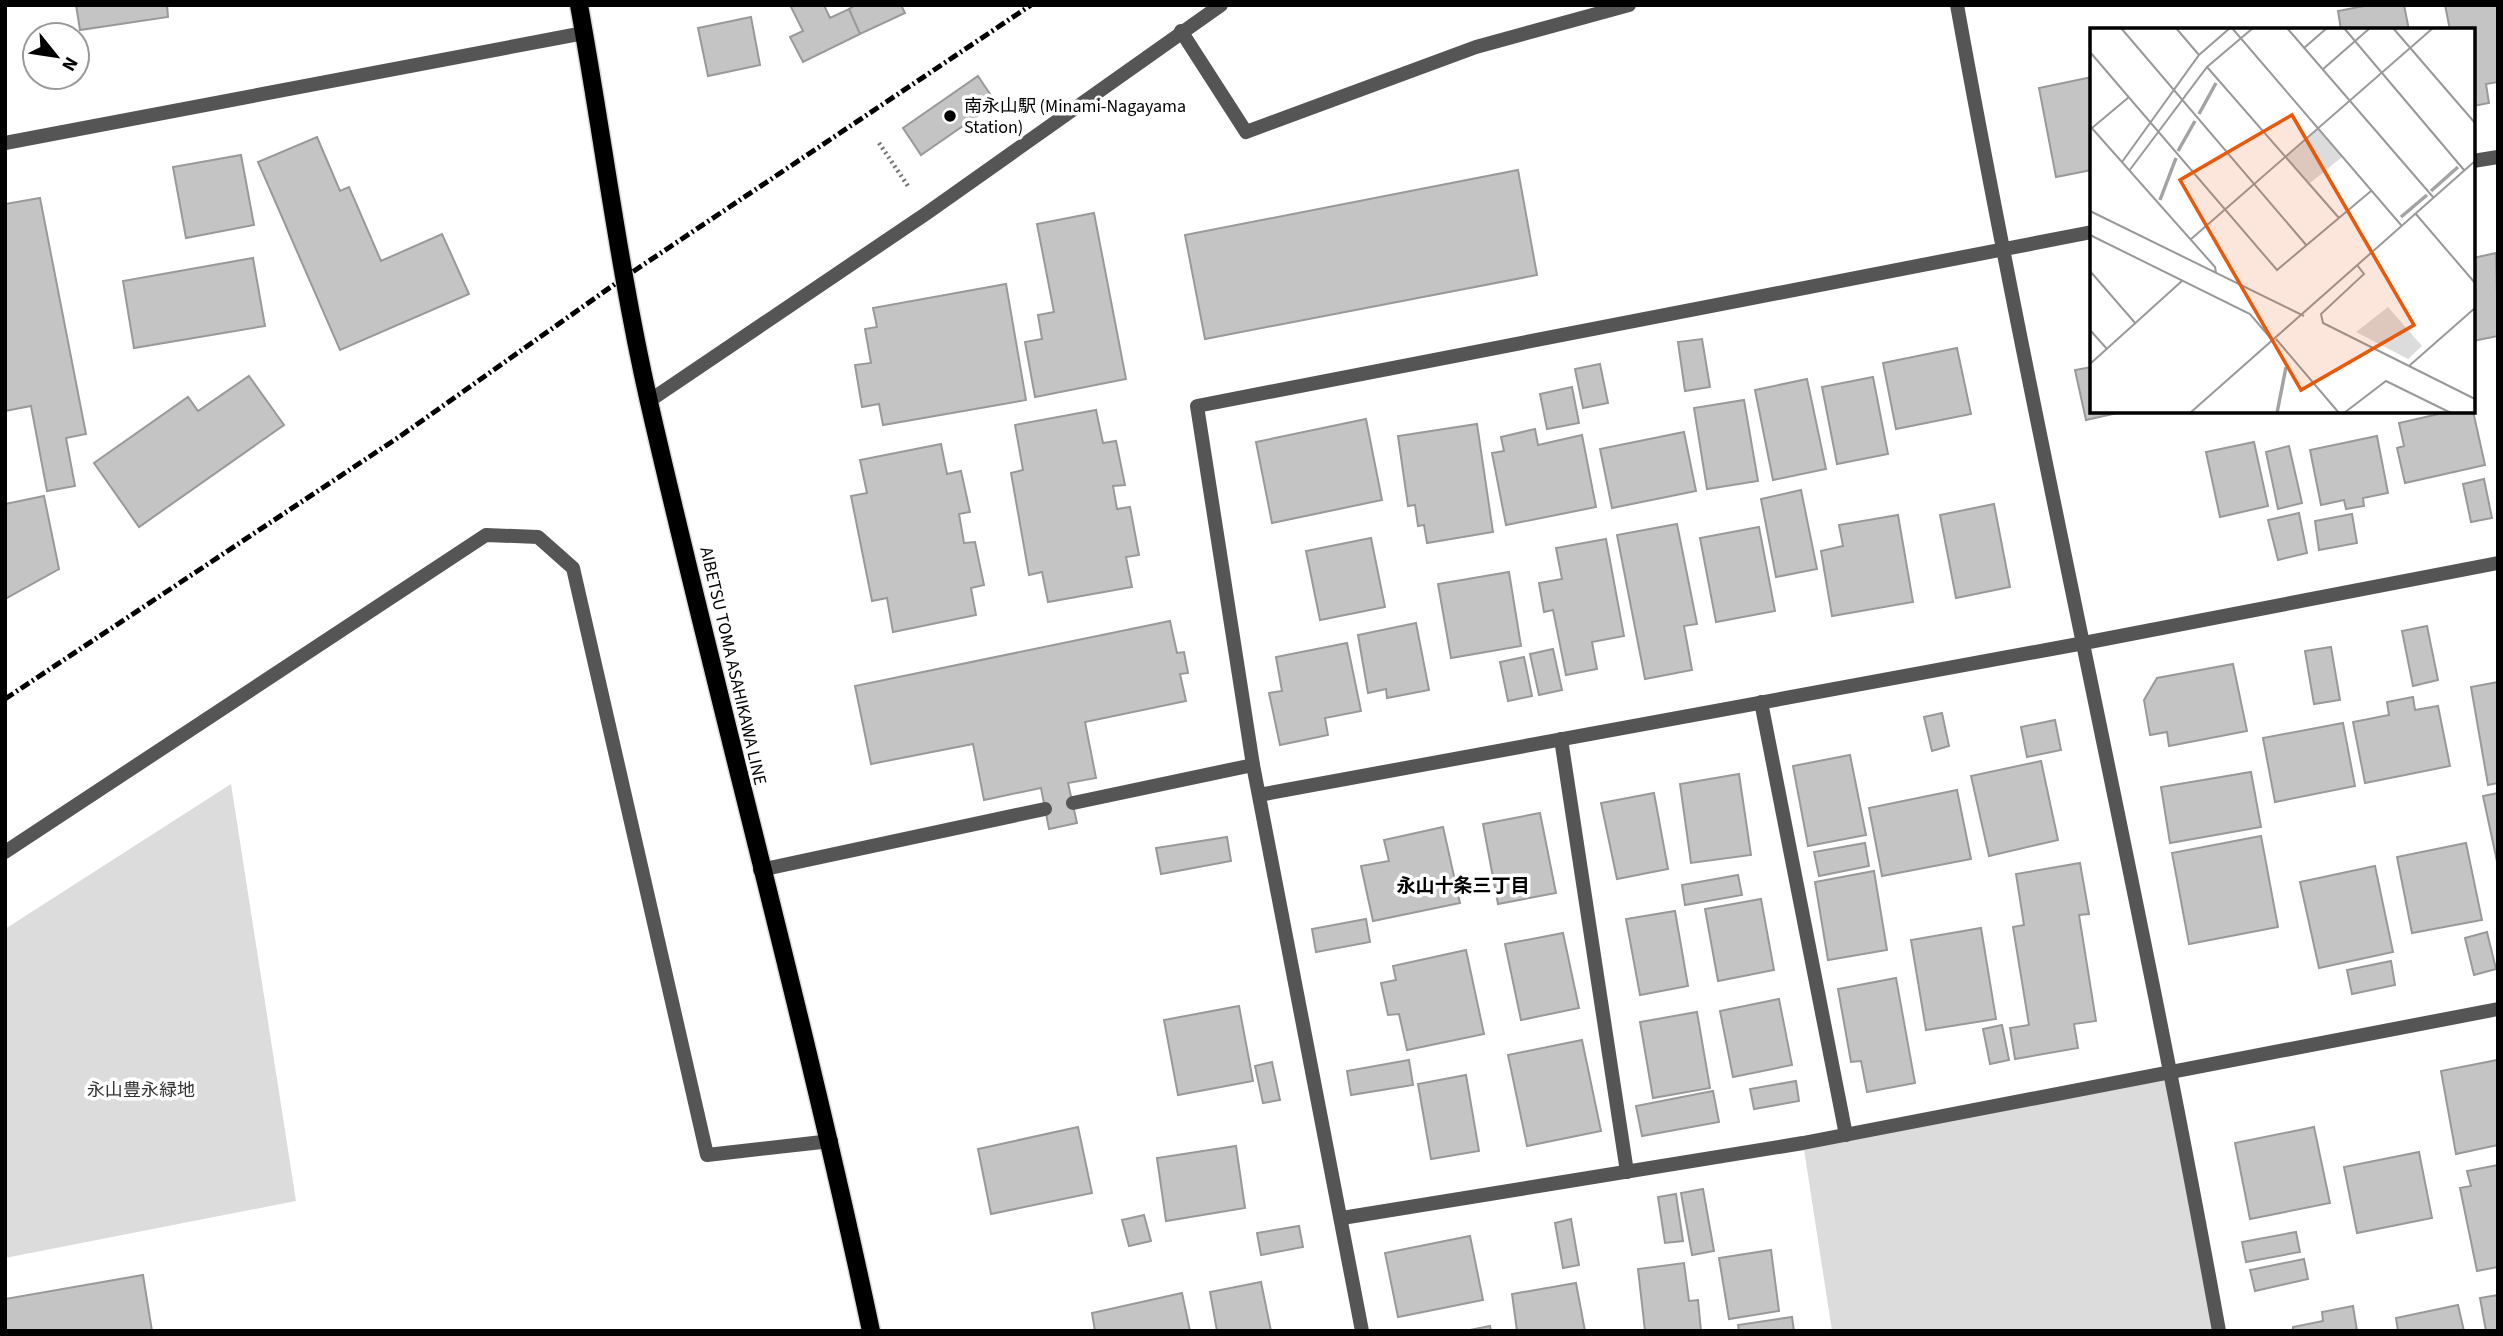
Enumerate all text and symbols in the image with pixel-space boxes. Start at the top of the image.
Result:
north arrow [21,21,91,91]
inset map [2090,28,2475,413]
text: N [55,52,84,76]
place label: 南永山駅 (Minami-Nagayama Station) [964,94,1186,140]
marker: 南永山駅 (Minami-Nagayama Station) [942,108,958,124]
street label: AIBETSU TOMA ASAHIKAWA LINE [693,544,773,788]
district label: 永山十条三丁目 [1396,873,1530,900]
park label: 永山豊永緑地 [87,1078,195,1103]

